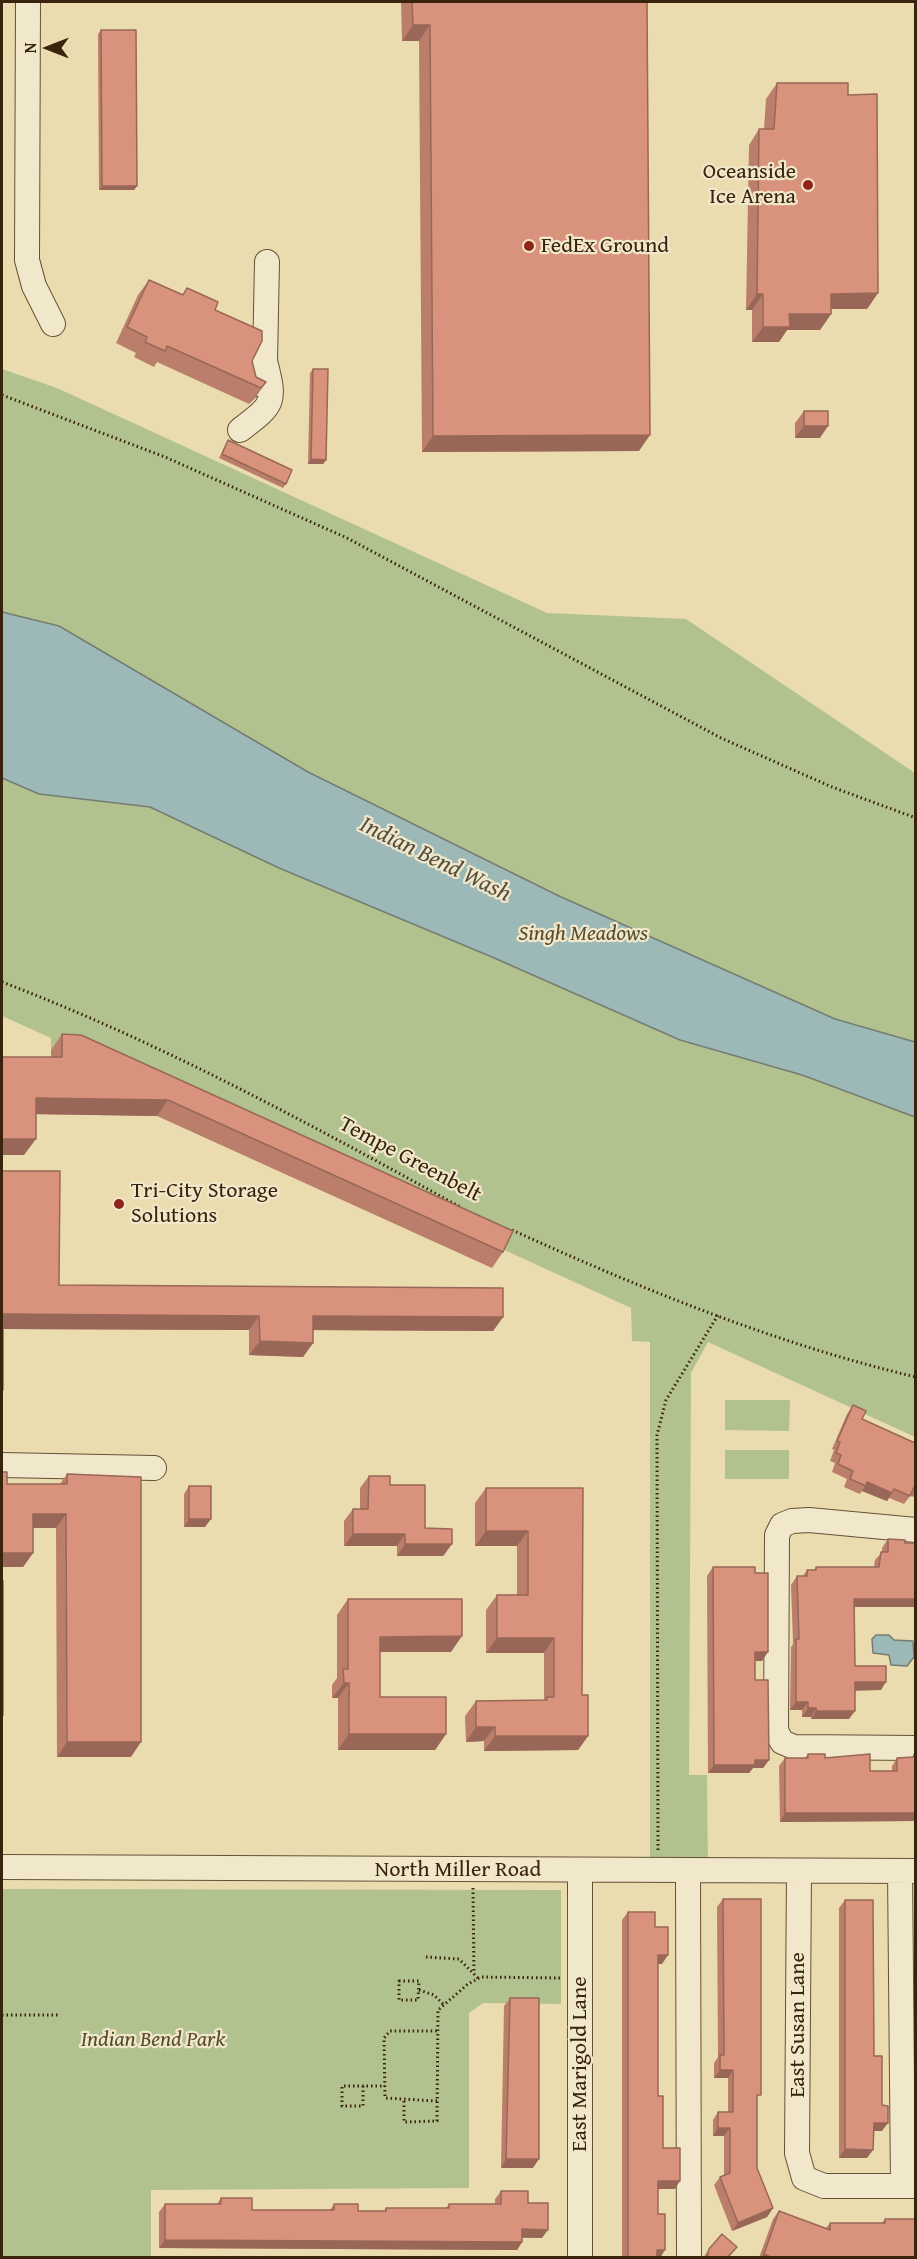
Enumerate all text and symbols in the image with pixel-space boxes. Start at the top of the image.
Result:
north arrow [18,18,78,78]
text: N [18,43,42,53]
place label: Oceanside Ice Arena [703,159,796,210]
marker: Oceanside Ice Arena [801,178,815,192]
place label: FedEx Ground [541,233,669,259]
marker: FedEx Ground [522,239,536,253]
water label: Indian Bend Wash [355,811,515,909]
park label: Singh Meadows [518,921,648,947]
street label: Tempe Greenbelt [334,1111,486,1209]
place label: Tri-City Storage Solutions [131,1178,278,1230]
marker: Tri-City Storage Solutions [112,1197,126,1211]
street label: North Miller Road [375,1857,541,1883]
street label: East Susan Lane [785,1952,811,2098]
street label: East Marigold Lane [567,1976,593,2152]
park label: Indian Bend Park [81,2027,225,2053]

